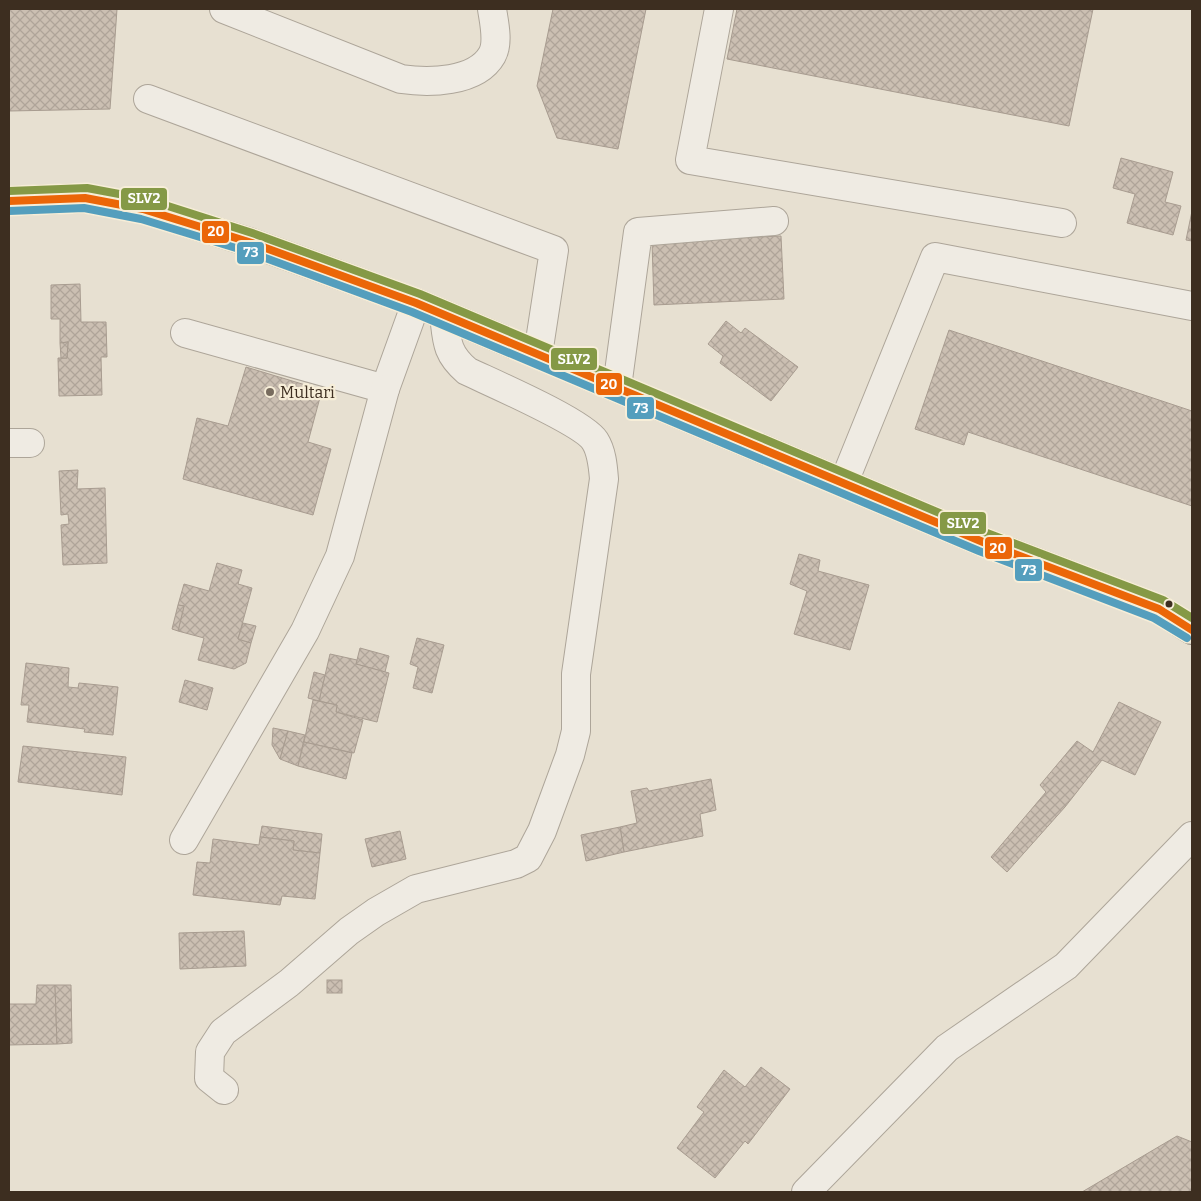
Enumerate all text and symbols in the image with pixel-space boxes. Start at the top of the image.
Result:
line badge: SLV2 [120,187,168,211]
text: SLV2 [128,190,161,207]
line badge: 20 [201,220,230,244]
text: 20 [208,223,224,240]
line badge: 73 [236,241,265,265]
text: 73 [243,244,259,261]
line badge: SLV2 [550,347,598,371]
text: SLV2 [558,351,591,368]
line badge: 20 [595,372,623,396]
text: 20 [601,376,617,393]
place label: Multari [280,383,335,402]
marker: Multari [264,386,276,398]
line badge: 73 [626,396,655,420]
text: 73 [633,400,649,417]
line badge: SLV2 [939,511,987,535]
text: SLV2 [947,515,980,532]
line badge: 20 [984,536,1013,560]
text: 20 [990,540,1006,557]
line badge: 73 [1014,558,1043,582]
text: 73 [1021,562,1037,579]
unlabelled marker [1164,599,1174,609]

